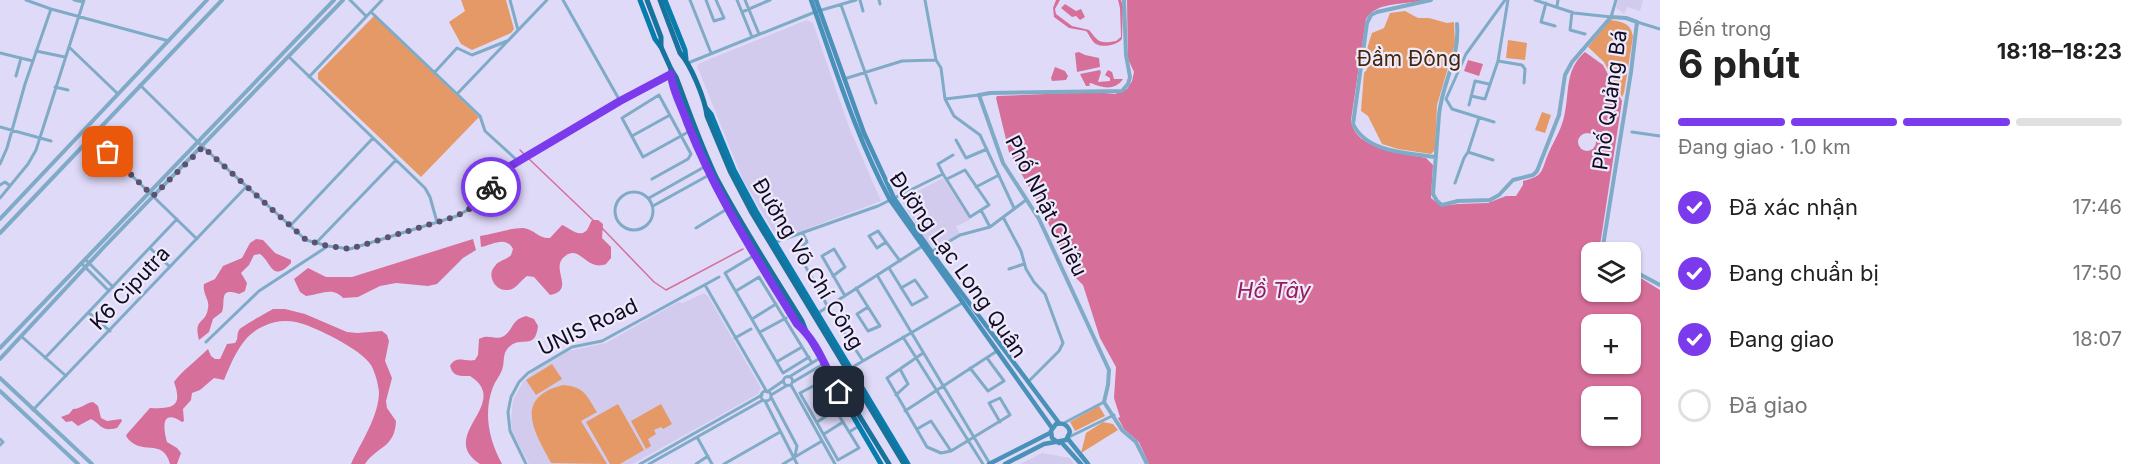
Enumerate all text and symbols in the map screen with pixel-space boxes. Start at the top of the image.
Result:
text: Đến trong [1678,17,1771,41]
street label: Phố Quảng Bá [1587,28,1632,172]
text: 18:18–18:23 [1997,38,2122,64]
text: 6 phút [1678,40,1800,87]
park label: Đầm Đông [1357,46,1461,71]
pin [82,126,133,177]
street label: Phố Nhật Chiêu [1000,131,1093,280]
icon: bag [91,135,124,168]
text: Đang giao · 1.0 km [1678,135,1851,159]
courier [461,157,521,217]
street label: Đường Lạc Long Quân [885,167,1032,362]
icon: bike [475,171,508,204]
street label: Đường Võ Chí Công [747,174,869,354]
icon: check [1678,191,1711,224]
text: Đã xác nhận [1729,194,1858,220]
text: 17:46 [2072,195,2122,219]
street label: K6 Ciputra [85,241,175,335]
map controls [1581,242,1641,446]
button: layers [1581,242,1641,302]
icon: check [1678,257,1711,290]
text: Đang chuẩn bị [1729,260,1879,286]
text: 17:50 [2073,261,2122,285]
water label: Hồ Tây [1237,277,1312,303]
street label: UNIS Road [534,293,642,361]
button: + [1581,314,1641,374]
icon: check [1678,323,1711,356]
text: Đang giao [1729,326,1834,352]
text: 18:07 [2072,327,2122,351]
pin [813,366,864,417]
icon: home [822,375,855,408]
button: − [1581,386,1641,446]
text: Đã giao [1729,392,1808,418]

